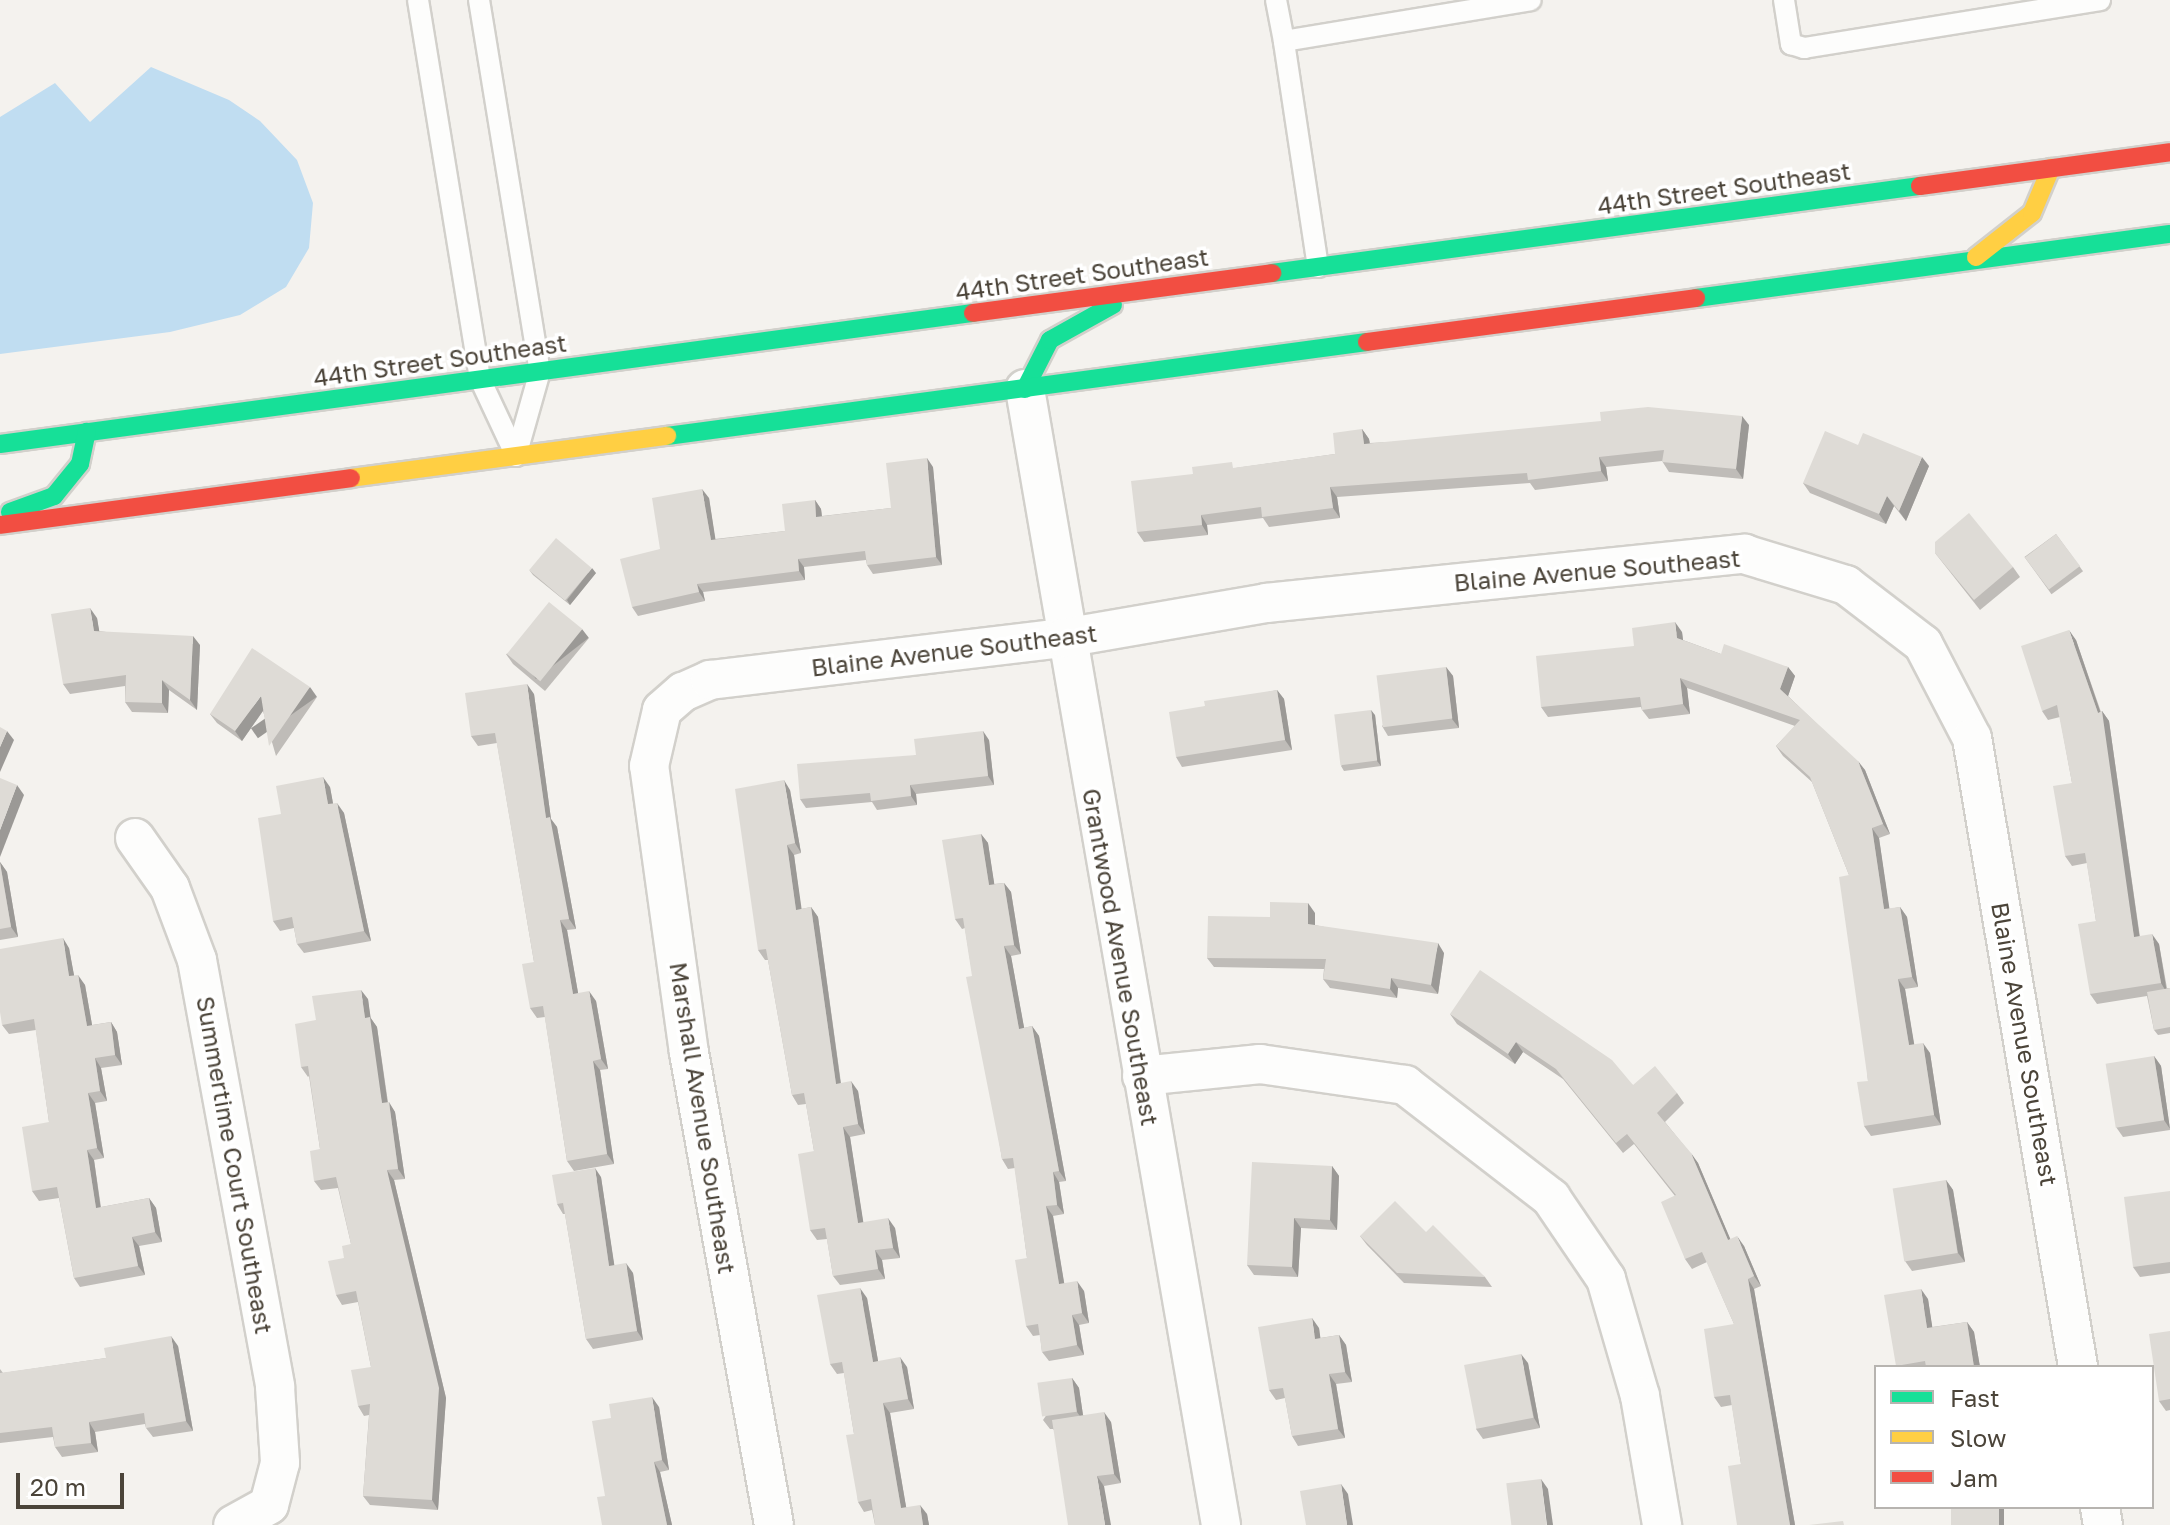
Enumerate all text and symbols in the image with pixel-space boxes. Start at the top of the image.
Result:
street label: 44th Street Southeast [1596,156,1852,220]
street label: 44th Street Southeast [954,242,1210,306]
street label: 44th Street Southeast [312,328,568,392]
street label: Blaine Avenue Southeast [1452,543,1742,597]
street label: Blaine Avenue Southeast [810,618,1098,682]
street label: Grantwood Avenue Southeast [1077,786,1165,1128]
street label: Blaine Avenue Southeast [1986,900,2064,1188]
street label: Marshall Avenue Southeast [664,960,742,1276]
street label: Summertime Court Southeast [191,994,279,1336]
legend [1874,1365,2154,1509]
text: Fast [1950,1383,2000,1412]
text: Slow [1950,1423,2006,1452]
scale bar [20,1457,128,1507]
text: Jam [1950,1463,1998,1492]
text: 20 m [30,1472,86,1501]

